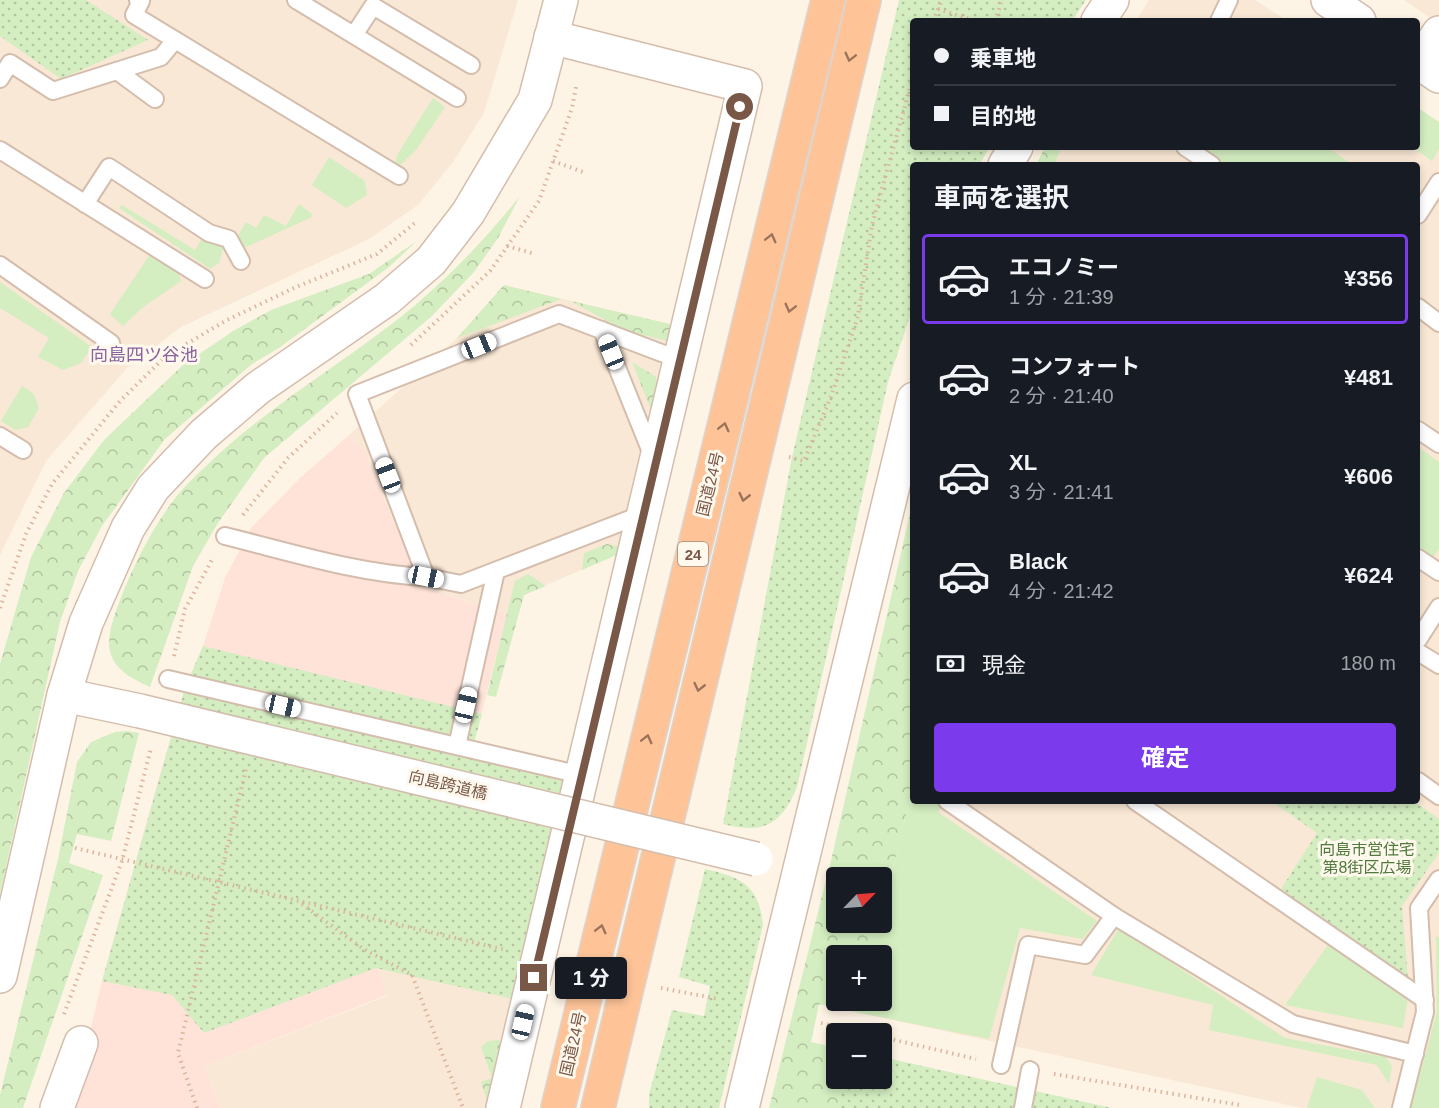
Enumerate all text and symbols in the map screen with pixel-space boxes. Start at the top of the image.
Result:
text: 乗車地 [970,46,1036,71]
one-way arrow [845,52,858,62]
route start [726,93,753,120]
text: 目的地 [970,104,1036,129]
text: 車両を選択 [934,183,1069,213]
one-way arrow [763,233,776,243]
icon: car [937,252,991,306]
text: エコノミー [1009,255,1119,280]
text: ¥356 [1344,266,1393,291]
text: 1 分 · 21:39 [1009,286,1114,308]
one-way arrow [784,302,797,312]
car [459,331,499,361]
car [596,332,626,372]
district label: 向島四ツ谷池 [90,345,198,365]
icon: car [937,351,991,405]
text: コンフォート [1009,354,1140,379]
text: ¥481 [1344,365,1393,390]
text: 2 分 · 21:40 [1009,385,1114,407]
one-way arrow [716,423,729,433]
street label: 国道24号 [694,450,726,518]
icon: car [937,450,991,504]
text: XL [1009,450,1037,475]
car [373,455,403,495]
text: ¥606 [1344,464,1393,489]
text: 3 分 · 21:41 [1009,481,1114,503]
one-way arrow [739,492,752,502]
road number: 24 [678,542,708,566]
icon: car [937,549,991,603]
text: Black [1009,549,1068,574]
text: ¥624 [1344,563,1393,588]
car [407,564,445,590]
text: 4 分 · 21:42 [1009,580,1114,602]
icon: cash [934,647,967,680]
text: 180 m [1340,652,1396,674]
text: 現金 [982,653,1026,678]
one-way arrow [693,682,706,692]
car [453,685,479,725]
car [263,693,303,719]
button: 確定 [934,723,1396,792]
one-way arrow [640,734,653,744]
street label: 向島跨道橋 [407,768,489,802]
park label: 向島市営住宅 第8街区広場 [1319,841,1415,876]
north arrow [826,867,892,933]
map controls [826,867,892,1089]
one-way arrow [593,924,606,934]
button: + [826,945,892,1011]
callout: 1 分 [555,957,627,999]
route end [520,964,547,991]
text: 1 分 [573,967,609,989]
car [510,1002,536,1042]
street label: 国道24号 [557,1010,589,1078]
button: − [826,1023,892,1089]

